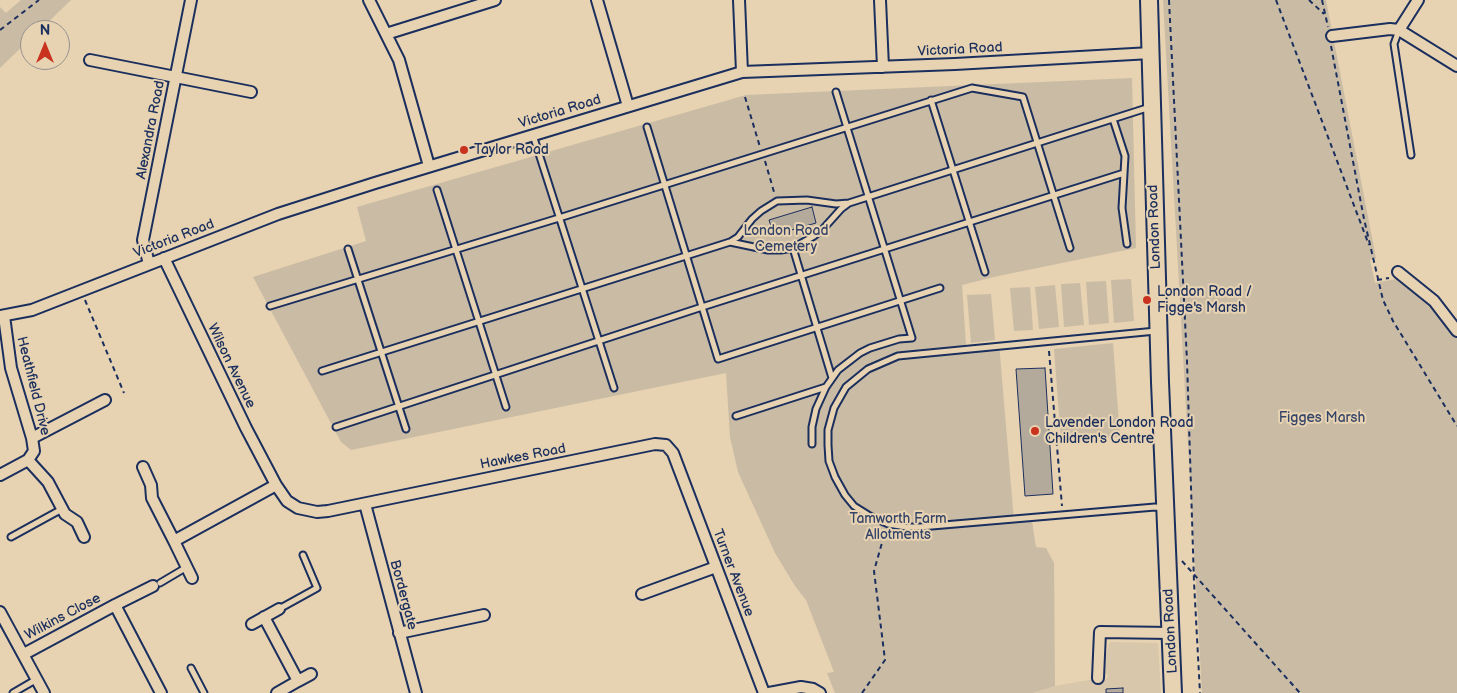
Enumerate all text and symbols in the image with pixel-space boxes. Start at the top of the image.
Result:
north arrow [20,20,70,70]
text: N [40,22,50,39]
street label: Victoria Road [917,39,1003,61]
street label: Alexandra Road [133,79,169,181]
street label: Victoria Road [517,92,603,132]
place label: Taylor Road [474,142,549,158]
marker: Taylor Road [458,144,470,156]
street label: London Road [1145,184,1165,270]
street label: Victoria Road [131,216,217,262]
park label: London Road Cemetery [744,223,828,256]
place label: London Road / Figge's Marsh [1157,284,1252,316]
marker: London Road / Figge's Marsh [1141,294,1153,306]
street label: Wilson Avenue [203,321,259,411]
street label: Heathfield Drive [13,335,53,437]
park label: Figges Marsh [1279,410,1365,426]
place label: Lavender London Road Children's Centre [1045,415,1193,448]
marker: Lavender London Road Children's Centre [1029,425,1041,437]
street label: Hawkes Road [479,440,567,474]
park label: Tamworth Farm Allotments [849,511,947,544]
street label: Turner Avenue [709,527,757,619]
street label: Bordergate [386,558,420,632]
street label: London Road [1160,588,1182,674]
street label: Wilkins Close [22,590,104,644]

